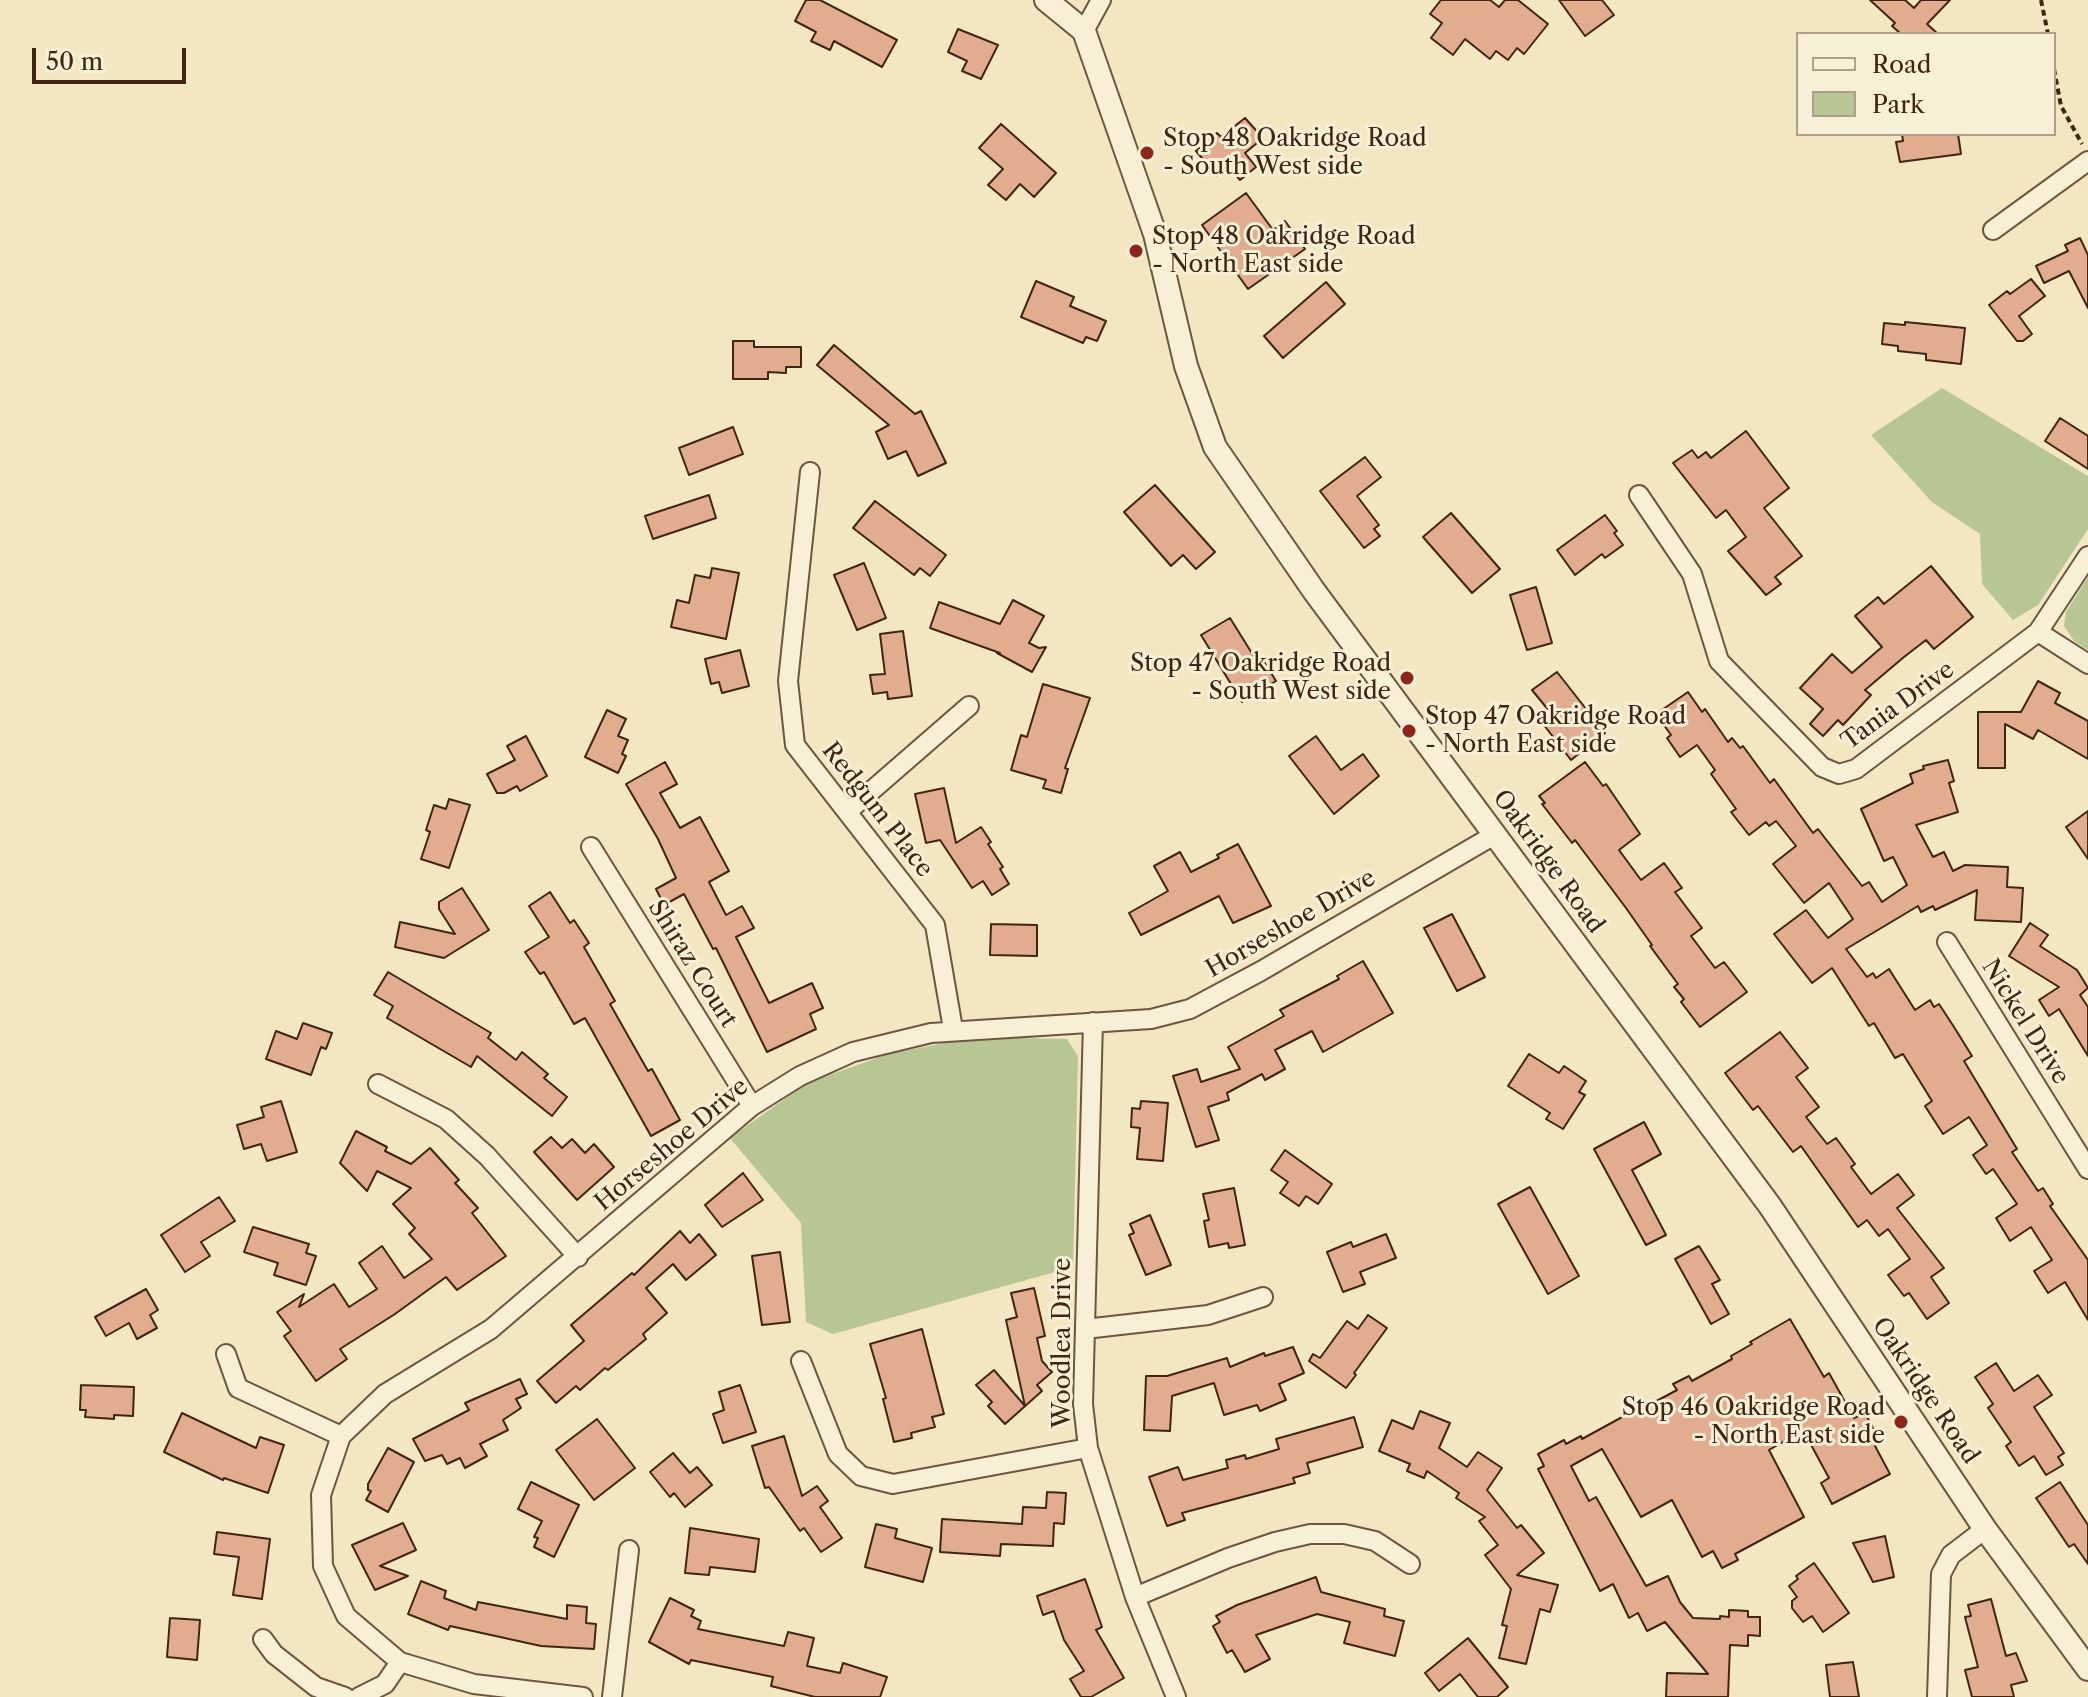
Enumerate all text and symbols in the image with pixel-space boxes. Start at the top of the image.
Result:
scale bar [36,32,190,82]
legend [1796,32,2056,136]
text: 50 m [46,47,103,76]
text: Road [1872,50,1931,79]
text: Park [1872,90,1924,119]
place label: Stop 48 Oakridge Road - South West side [1163,125,1427,181]
marker: Stop 48 Oakridge Road - South West side [1138,144,1156,162]
place label: Stop 48 Oakridge Road - North East side [1152,223,1416,279]
marker: Stop 48 Oakridge Road - North East side [1127,242,1145,260]
place label: Stop 47 Oakridge Road - South West side [1130,650,1391,706]
street label: Tania Drive [1836,656,1960,756]
marker: Stop 47 Oakridge Road - South West side [1398,669,1416,687]
place label: Stop 47 Oakridge Road - North East side [1425,703,1686,759]
marker: Stop 47 Oakridge Road - North East side [1400,722,1418,740]
street label: Redgum Place [815,737,939,883]
street label: Oakridge Road [1486,785,1610,939]
street label: Horseshoe Drive [1201,864,1381,984]
street label: Shiraz Court [641,895,743,1033]
street label: Nickel Drive [1975,954,2075,1090]
street label: Horseshoe Drive [590,1073,754,1217]
street label: Woodlea Drive [1049,1258,1077,1428]
street label: Oakridge Road [1865,1312,1985,1470]
place label: Stop 46 Oakridge Road - North East side [1622,1394,1885,1450]
marker: Stop 46 Oakridge Road - North East side [1892,1413,1910,1431]

